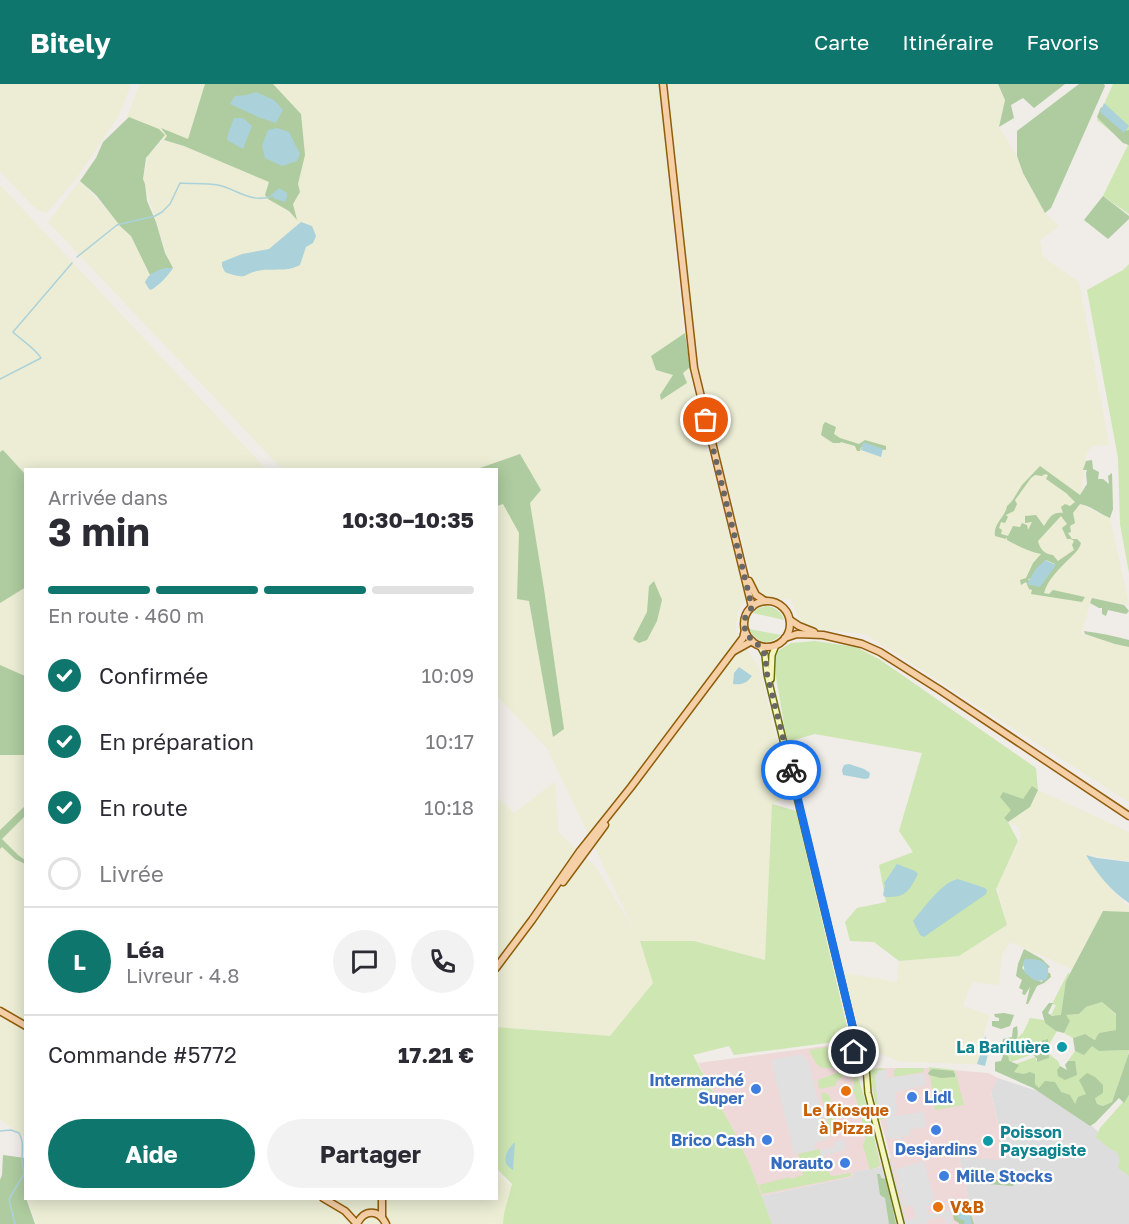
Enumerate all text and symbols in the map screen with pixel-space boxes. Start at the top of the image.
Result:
text: Bitely [30,26,111,59]
text: Carte [814,29,869,55]
text: Itinéraire [902,29,994,55]
text: Favoris [1027,29,1099,55]
pin [680,394,731,445]
icon: bag [689,403,722,436]
text: Arrivée dans [48,485,168,509]
text: 10:30–10:35 [342,506,474,533]
text: 3 min [48,508,150,555]
text: En route · 460 m [48,603,204,627]
icon: check [48,659,81,692]
text: Confirmée [99,662,208,689]
text: 10:09 [421,663,474,687]
icon: check [48,725,81,758]
text: En préparation [99,728,254,755]
text: 10:17 [426,729,474,753]
courier [761,740,821,800]
icon: bike [775,754,808,787]
icon: check [48,791,81,824]
text: En route [99,794,188,821]
text: 10:18 [424,795,474,819]
text: Livrée [99,860,164,887]
button: chat [333,930,396,993]
button: phone [411,930,474,993]
text: Léa [126,936,164,963]
text: L [73,948,86,975]
text: Livreur · 4.8 [126,963,239,987]
pin [828,1026,879,1077]
icon: home [837,1035,870,1068]
place label: La Barillière [956,1037,1050,1057]
marker: La Barillière [1055,1040,1069,1054]
text: Commande #5772 [48,1041,237,1068]
text: 17.21 € [398,1041,474,1068]
place label: Intermarché Super [649,1070,744,1108]
marker: Intermarché Super [749,1082,763,1096]
marker: Le Kiosque à Pizza [839,1084,853,1098]
place label: Lidl [924,1087,953,1107]
marker: Lidl [905,1090,919,1104]
place label: Le Kiosque à Pizza [803,1100,889,1138]
button: Aide [48,1119,255,1188]
button: Partager [267,1119,474,1188]
place label: Poisson Paysagiste [1000,1122,1086,1160]
marker: Desjardins [929,1123,943,1137]
place label: Brico Cash [671,1130,755,1150]
marker: Brico Cash [760,1133,774,1147]
marker: Poisson Paysagiste [981,1134,995,1148]
place label: Desjardins [895,1139,977,1159]
place label: Norauto [770,1153,833,1173]
marker: Norauto [838,1156,852,1170]
place label: Mille Stocks [956,1166,1053,1186]
marker: Mille Stocks [937,1169,951,1183]
place label: V&B [950,1197,984,1217]
marker: V&B [931,1200,945,1214]

